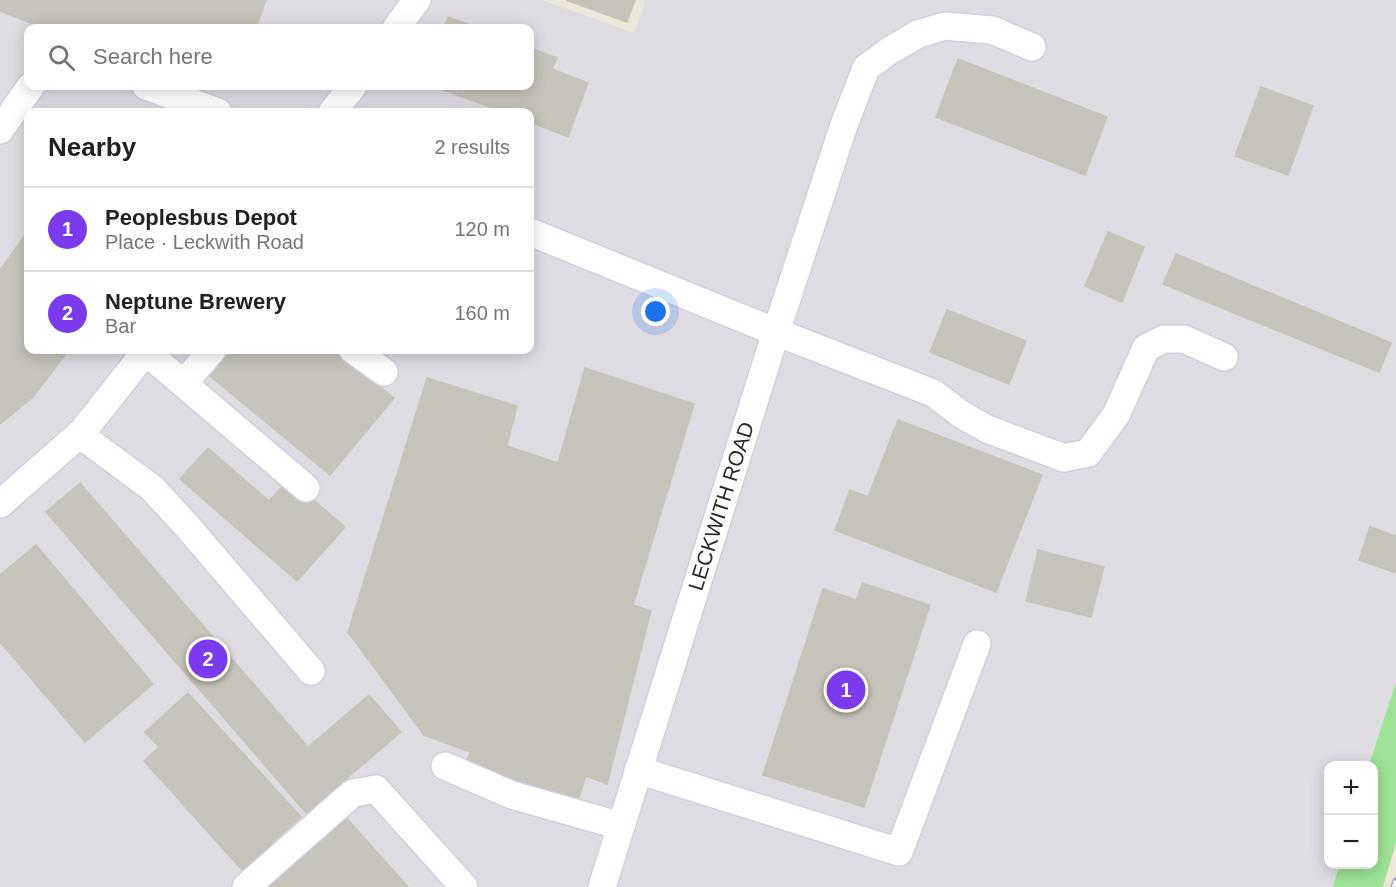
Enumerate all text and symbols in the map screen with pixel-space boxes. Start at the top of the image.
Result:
search box [24,24,534,90]
icon: search [45,41,78,74]
text: Search here [93,44,213,69]
text: Nearby [48,132,136,162]
text: 2 results [434,136,510,158]
text: Peoplesbus Depot [105,205,297,230]
text: 1 [62,218,73,240]
text: 120 m [454,218,510,240]
text: Place · Leckwith Road [105,231,304,253]
text: Neptune Brewery [105,289,286,314]
your location [641,297,670,326]
text: 2 [62,302,73,324]
text: 160 m [454,302,510,324]
text: Bar [105,315,136,337]
street label: LECKWITH ROAD [684,419,758,593]
pin: 2 [188,636,228,682]
pin: 1 [826,668,866,712]
map controls [1324,761,1378,869]
button: + [1324,761,1378,815]
button: − [1324,815,1378,869]

